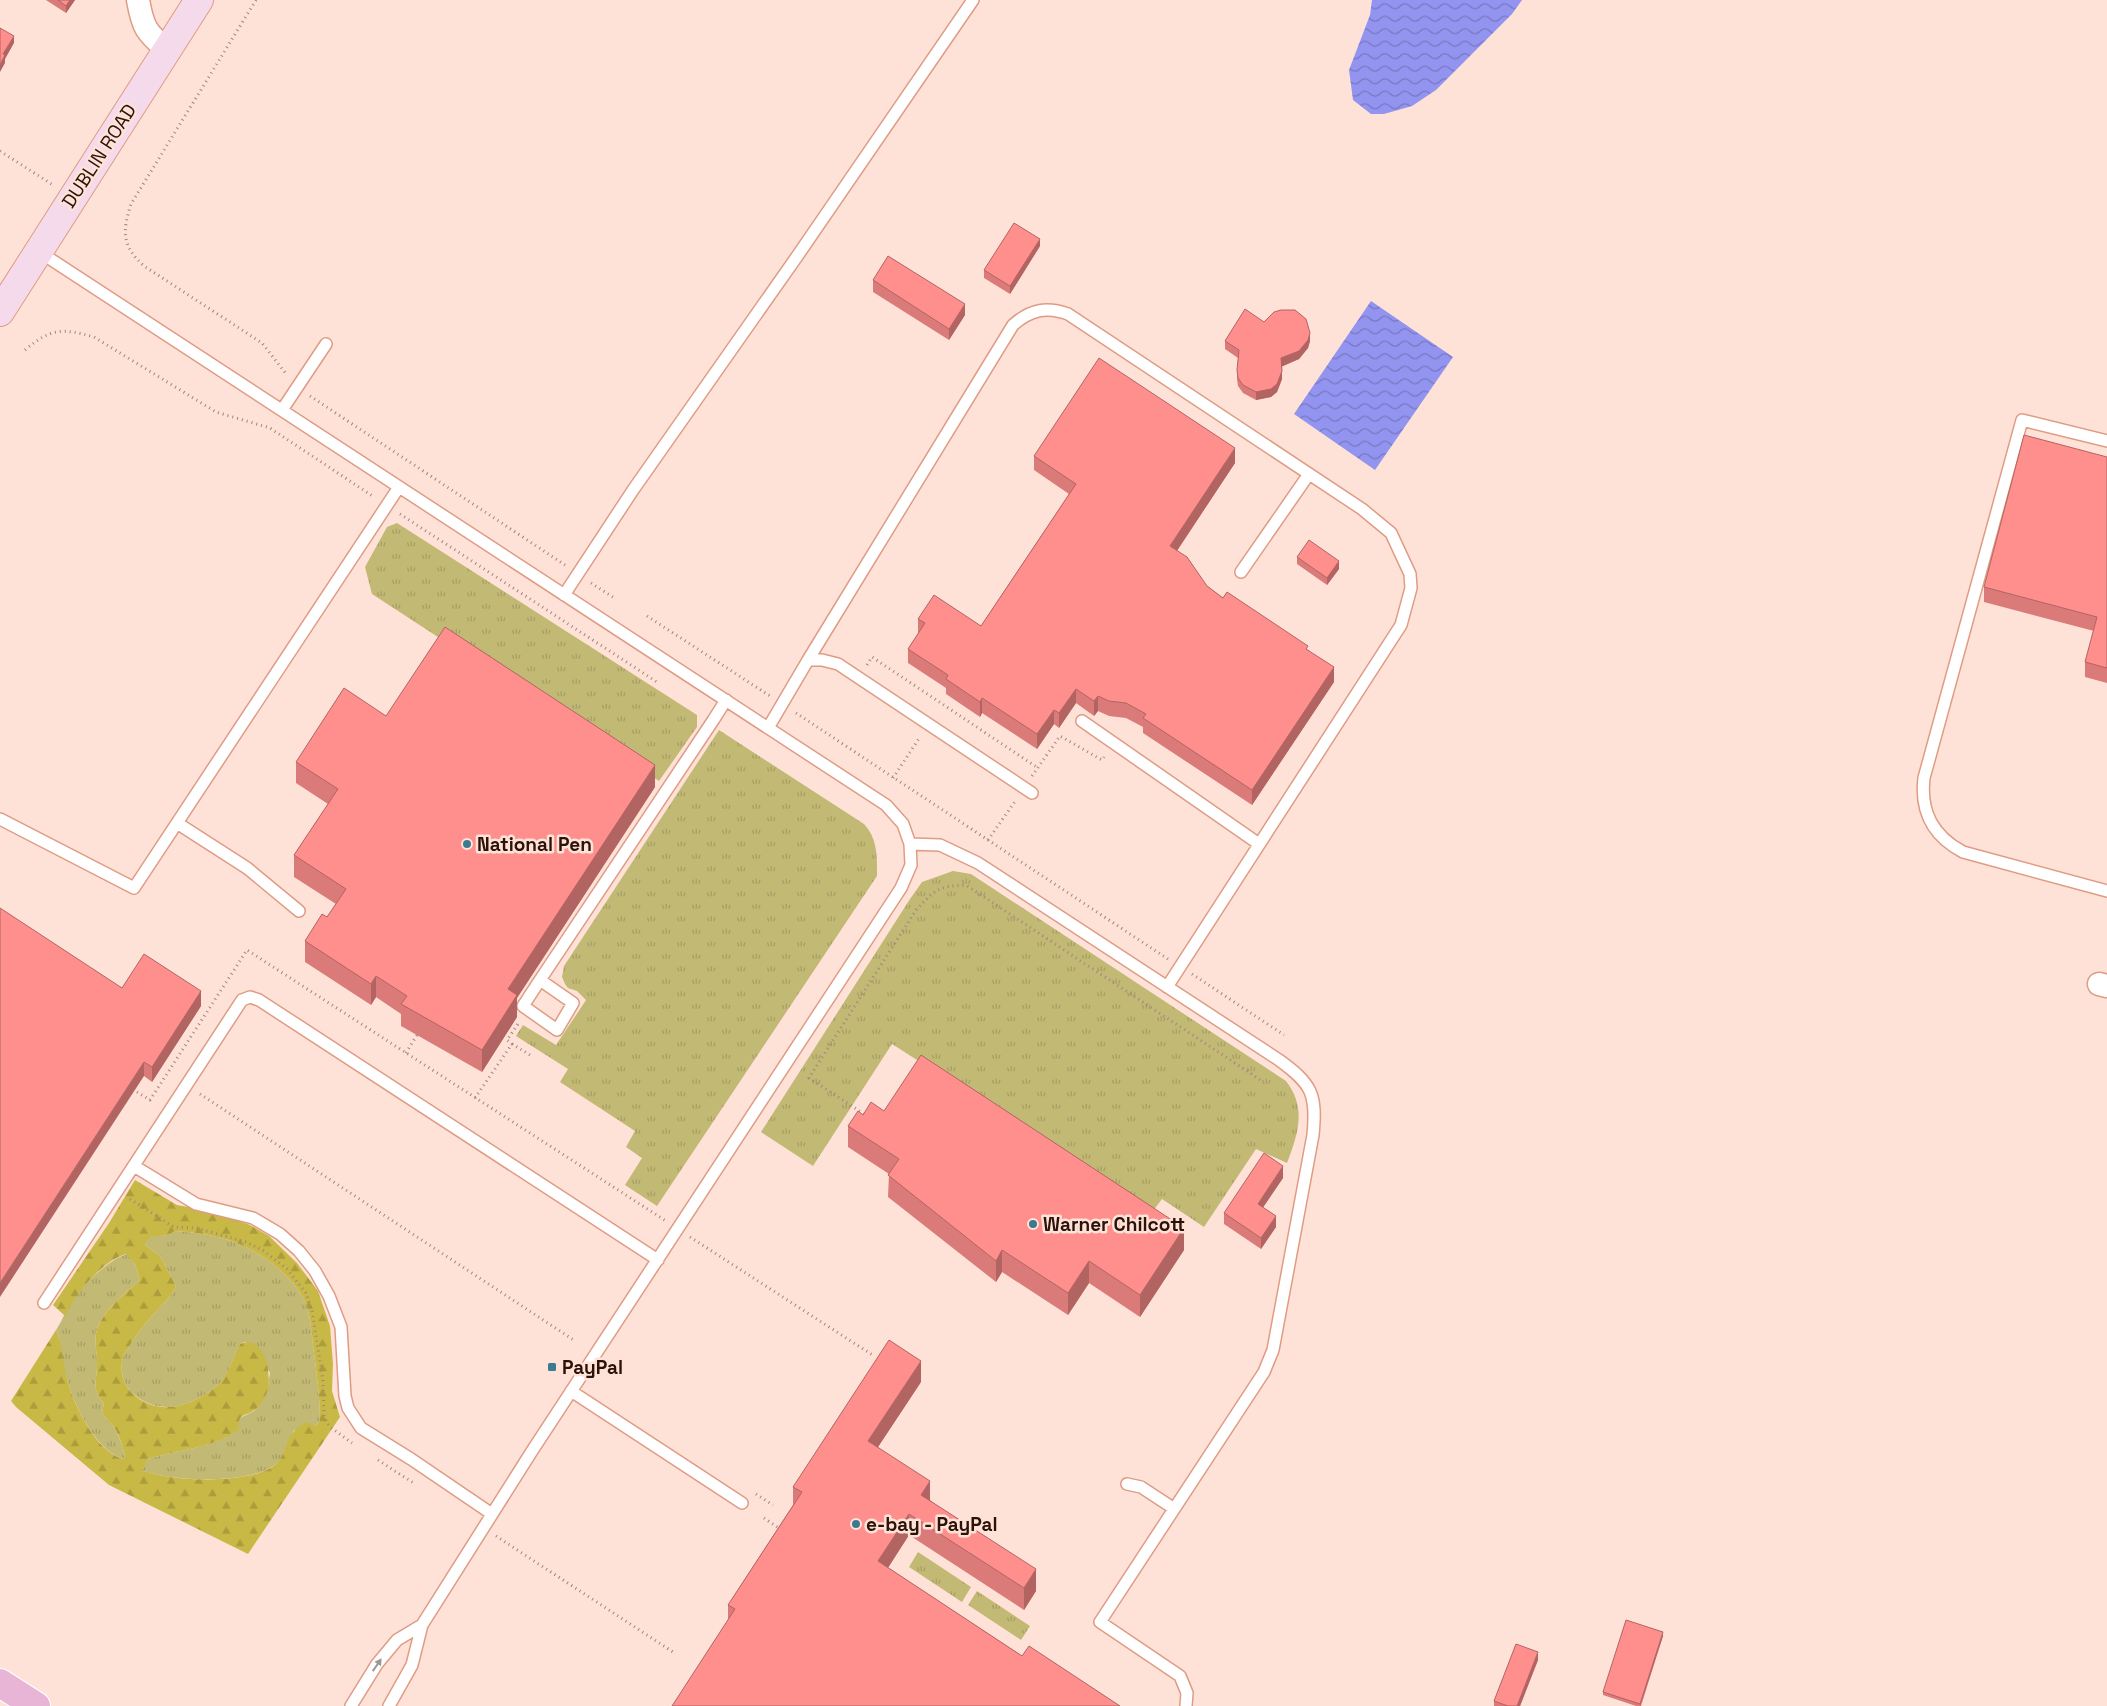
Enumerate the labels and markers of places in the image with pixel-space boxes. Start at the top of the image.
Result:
place label: National Pen [477,832,592,857]
marker: National Pen [461,838,473,850]
place label: Warner Chilcott [1043,1212,1185,1237]
marker: Warner Chilcott [1027,1218,1039,1230]
place label: PayPal [562,1355,623,1380]
marker: PayPal [546,1361,558,1373]
place label: e-bay - PayPal [866,1512,998,1537]
marker: e-bay - PayPal [850,1518,862,1530]

